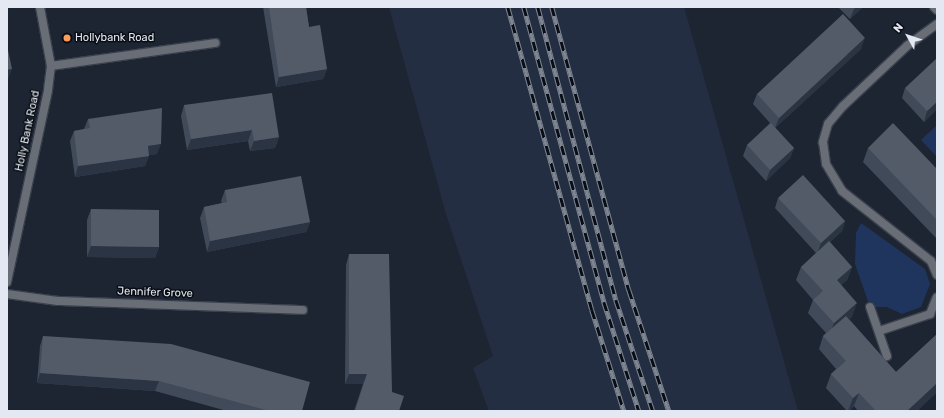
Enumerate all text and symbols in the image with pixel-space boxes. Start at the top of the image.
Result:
north arrow [888,16,928,56]
text: N [891,21,906,35]
place label: Hollybank Road [75,31,154,45]
marker: Hollybank Road [62,33,72,43]
street label: Holly Bank Road [13,89,43,173]
street label: Jennifer Grove [117,285,193,301]

